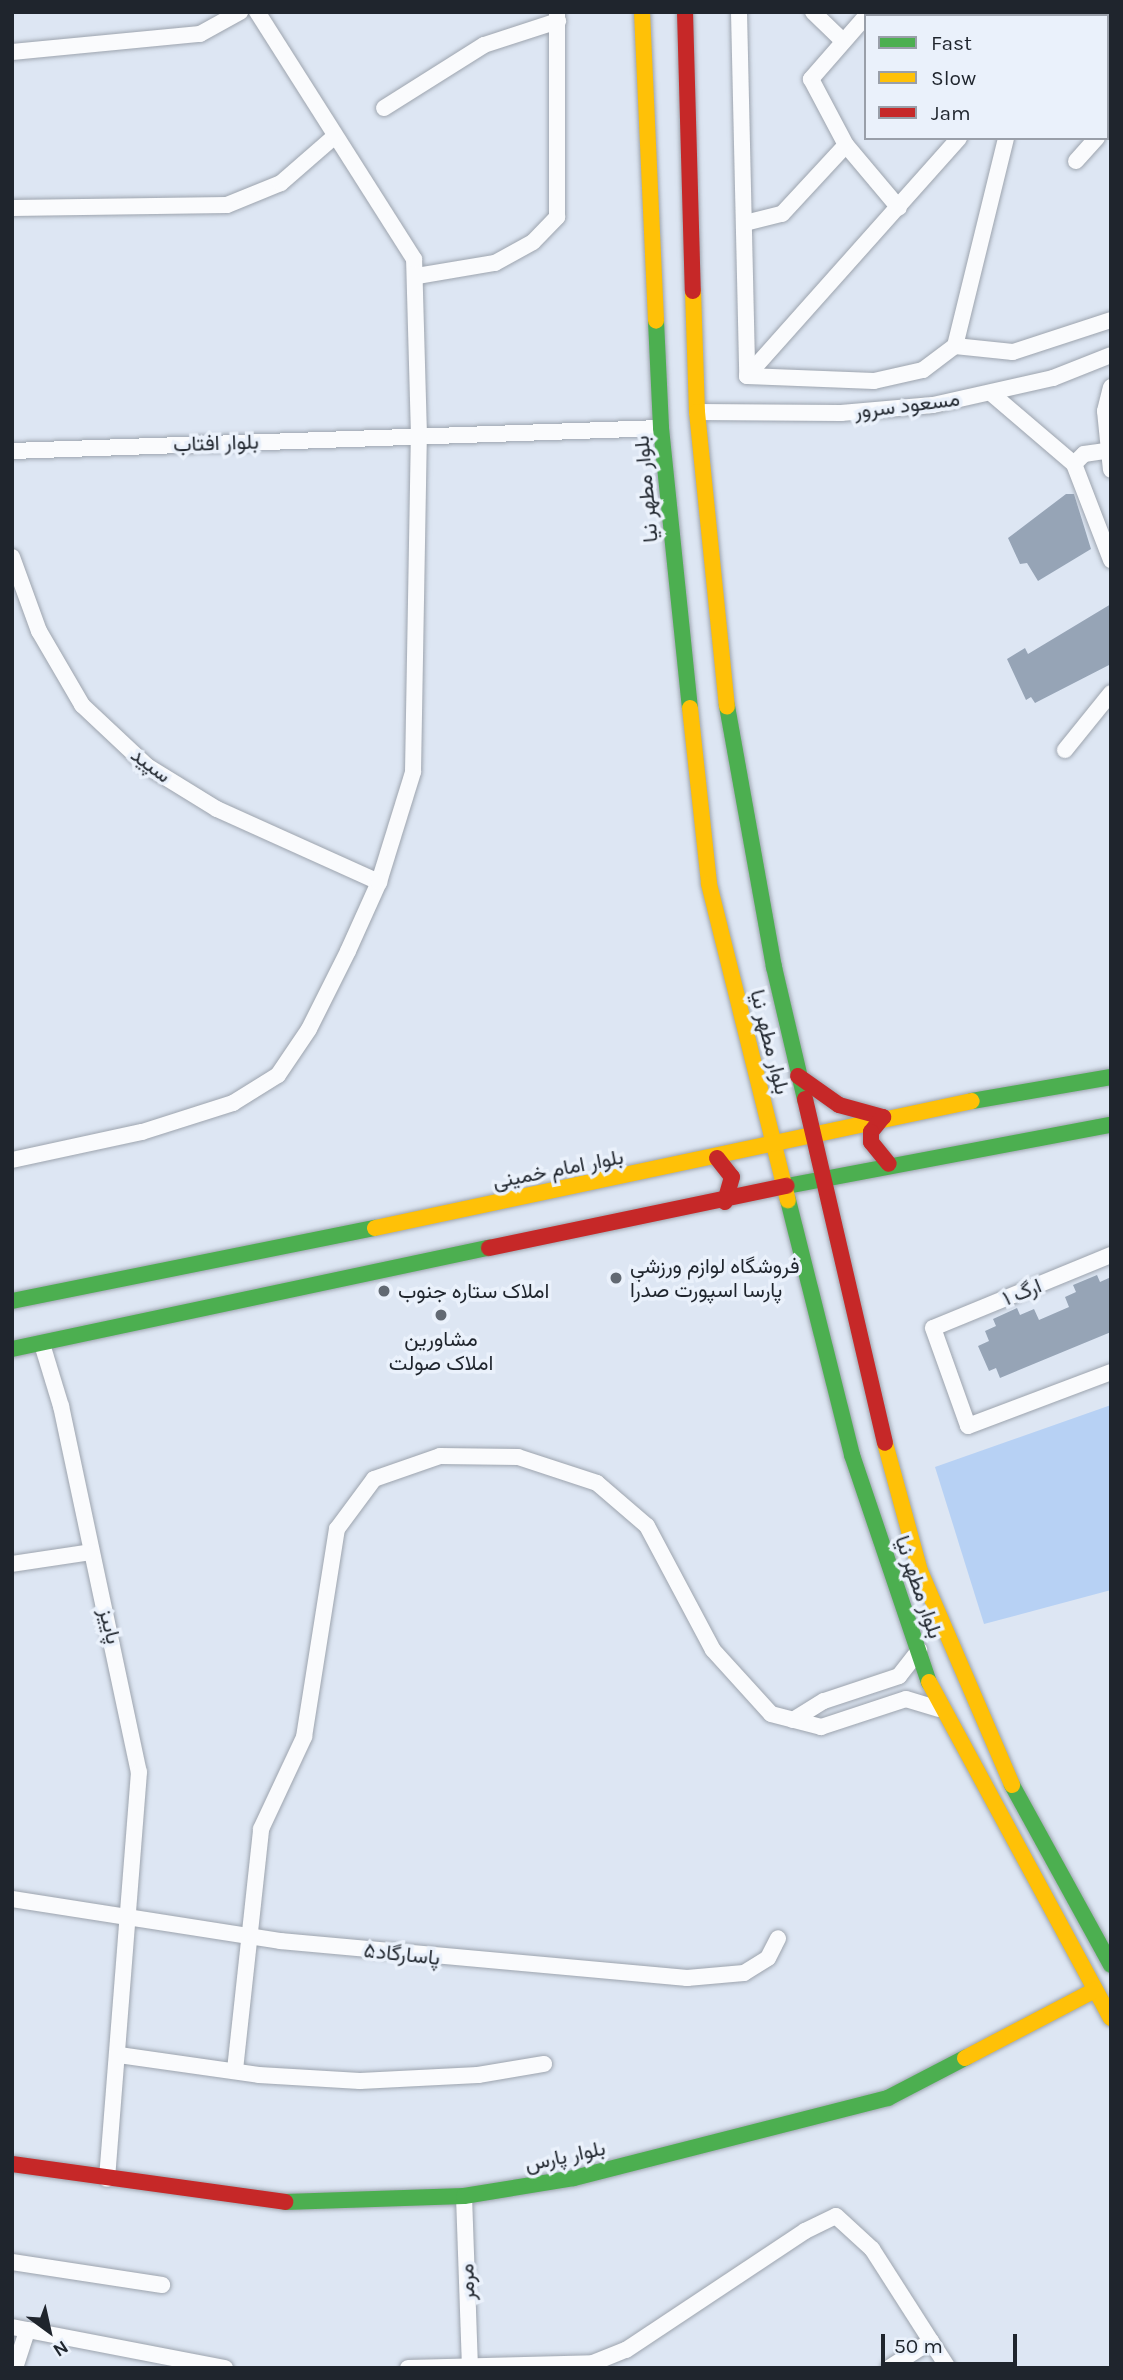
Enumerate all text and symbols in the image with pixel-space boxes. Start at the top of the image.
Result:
legend [864,14,1109,140]
text: Fast [931,31,972,55]
text: Slow [931,66,976,90]
text: Jam [931,101,971,125]
street label: مسعود سرور [853,386,961,424]
street label: بلوار افتاب [173,429,259,457]
street label: بلوار مطهر نیا [629,434,663,544]
street label: سپید [126,742,176,788]
street label: بلوار مطهر نیا [745,987,795,1097]
street label: بلوار امام خمینی [490,1144,626,1194]
place label: فروشگاه لوازم ورزشي پارسا اسپورت صدرا [630,1253,800,1303]
marker: فروشگاه لوازم ورزشي پارسا اسپورت صدرا [608,1270,624,1286]
street label: ارگ ۱ [999,1273,1045,1311]
place label: املاک ستاره جنوب [398,1278,549,1304]
marker: املاک ستاره جنوب [376,1283,392,1299]
marker: مشاورین املاک صولت [433,1307,449,1323]
place label: مشاورین املاک صولت [389,1326,493,1376]
street label: بلوار مطهر نیا [890,1532,948,1642]
street label: پاییز [93,1606,127,1646]
street label: پاسارگاد۵ [363,1937,441,1971]
street label: بلوار پارس [522,2135,608,2177]
street label: مرمر [454,2263,480,2301]
north arrow [14,2296,84,2366]
scale bar [885,2320,1021,2364]
text: 50 m [894,2334,943,2358]
text: N [49,2336,72,2362]

